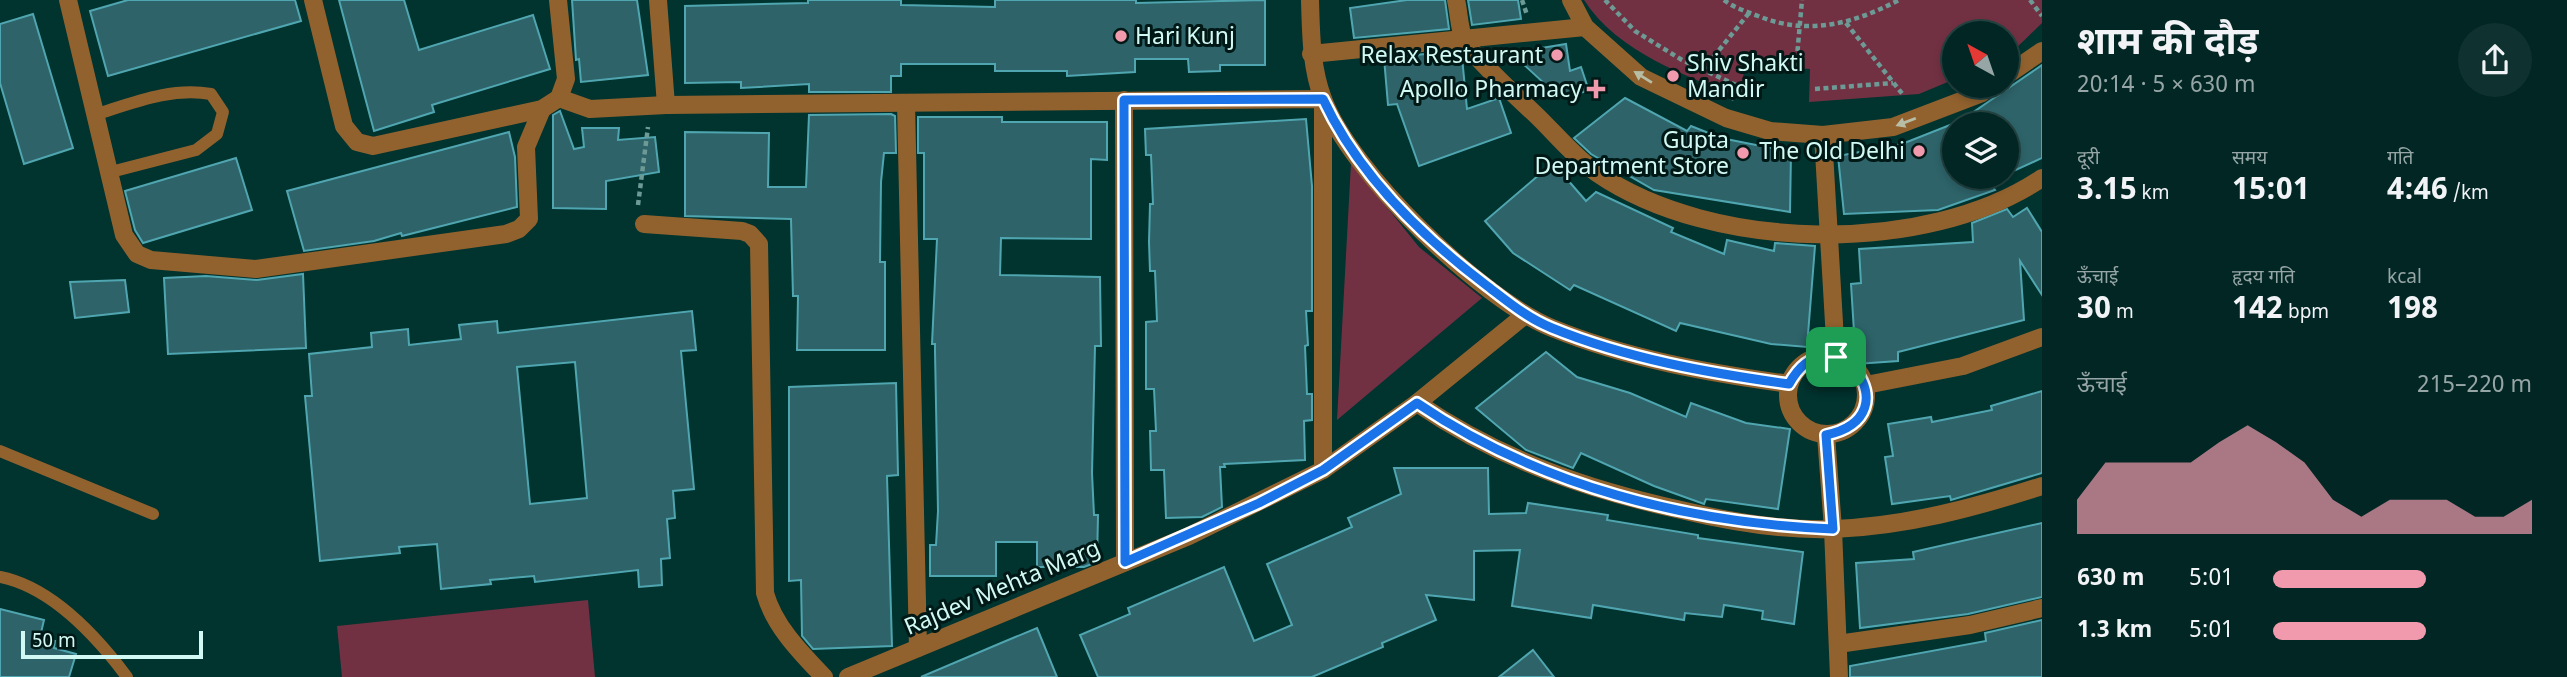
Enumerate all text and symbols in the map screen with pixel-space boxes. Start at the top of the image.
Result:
text: शाम की दौड़ [2077,20,2258,70]
north arrow [1942,21,2020,98]
map controls [1942,21,2019,189]
place label: Hari Kunj [1135,23,1235,53]
button: share [2458,23,2532,97]
marker: Hari Kunj [1113,28,1129,44]
place label: Relax Restaurant [1361,42,1543,72]
marker: Relax Restaurant [1549,47,1565,63]
place label: Shiv Shakti Mandir [1687,50,1804,106]
marker: Shiv Shakti Mandir [1665,68,1681,84]
one-way arrow [1634,70,1653,83]
text: 20:14 · 5 × 630 m [2077,71,2255,101]
place label: Apollo Pharmacy [1400,76,1582,106]
marker: Apollo Pharmacy [1588,81,1604,97]
button: layers [1942,112,2019,189]
one-way arrow [1896,116,1917,127]
place label: Gupta Department Store [1535,127,1729,183]
place label: The Old Delhi [1759,138,1905,168]
marker: The Old Delhi [1911,143,1927,159]
marker: Gupta Department Store [1735,145,1751,161]
text: दूरी [2077,147,2100,172]
text: समय [2232,147,2267,172]
text: गति [2387,147,2413,172]
text: 3.15 [2077,172,2137,211]
text: 15:01 [2232,172,2310,211]
text: 4:46 [2387,172,2448,211]
text: km [2137,182,2170,207]
text: /km [2448,182,2489,207]
text: ऊँचाई [2077,266,2118,291]
text: हृदय गति [2232,266,2295,291]
text: kcal [2387,266,2422,291]
text: 30 [2077,291,2111,330]
text: 142 [2232,291,2283,330]
text: 198 [2387,291,2438,330]
text: m [2111,301,2134,326]
text: bpm [2283,301,2329,326]
pin [1806,327,1866,387]
icon: arrive [1817,338,1855,376]
text: ऊँचाई [2077,371,2127,401]
text: 215–220 m [2417,371,2532,401]
street label: Rajdev Mehta Marg [900,534,1105,644]
text: 630 m [2077,564,2145,594]
text: 5:01 [2189,564,2234,594]
text: 1.3 km [2077,616,2152,646]
text: 5:01 [2189,616,2234,646]
scale bar [21,628,203,660]
text: 50 m [32,630,76,655]

